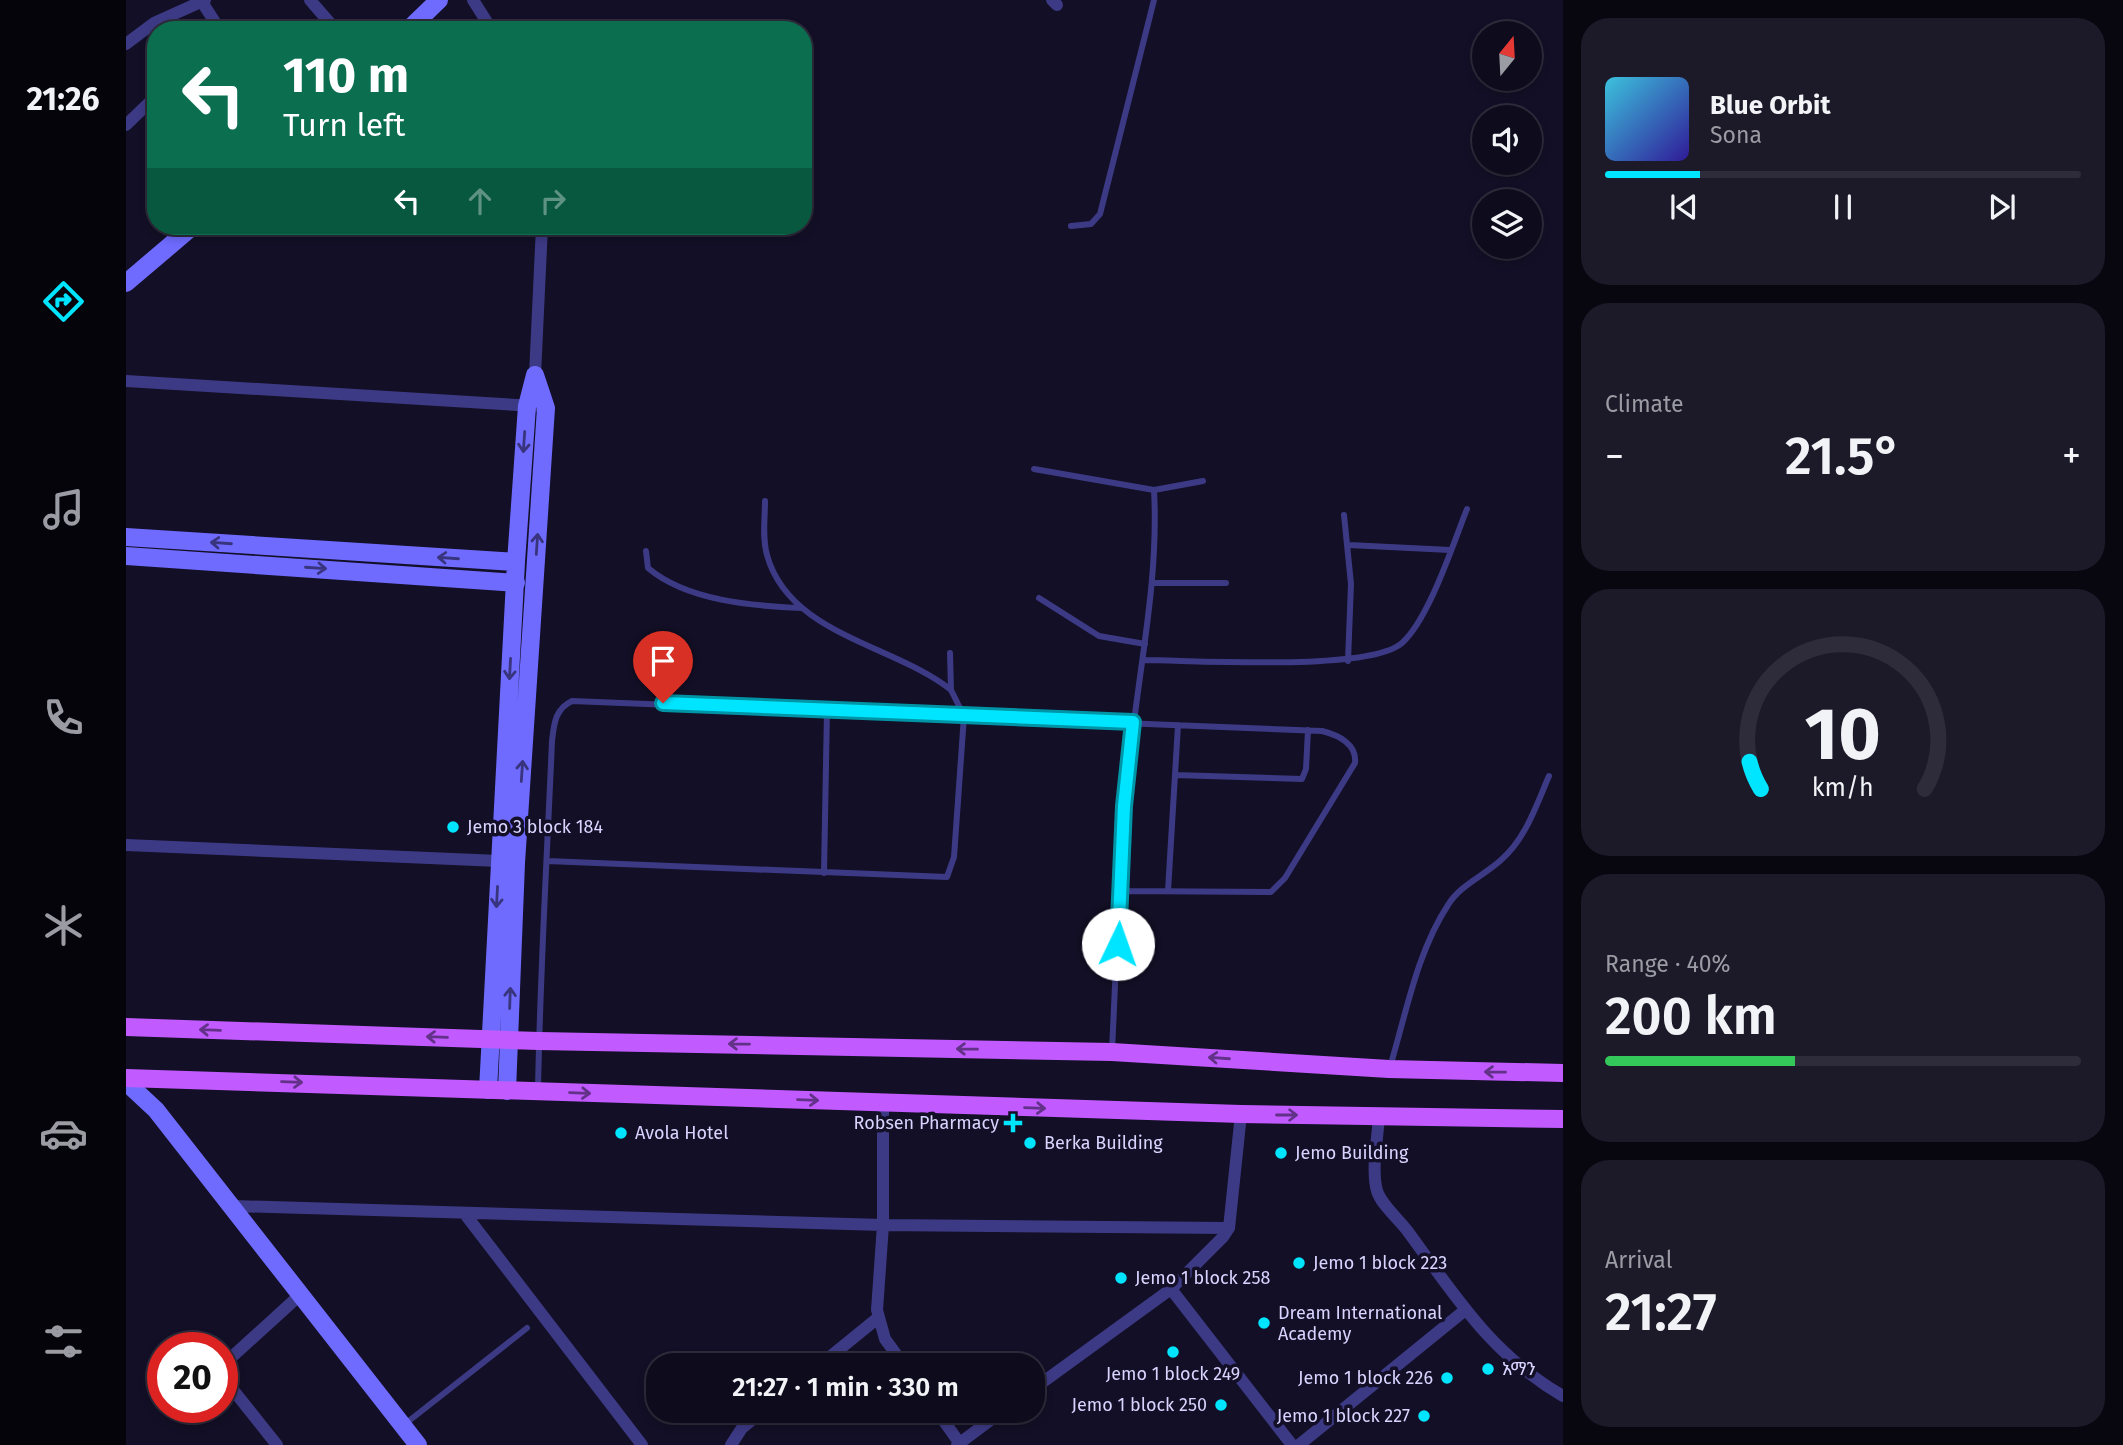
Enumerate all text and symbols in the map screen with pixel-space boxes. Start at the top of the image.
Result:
north arrow [1472,21,1542,91]
map controls [1472,21,1542,259]
text: 110 m [283,46,409,105]
icon: left [168,49,259,140]
text: 21:26 [27,80,99,118]
text: Blue Orbit [1710,90,1830,121]
button: sound [1472,105,1542,175]
text: Turn left [283,106,405,144]
text: Sona [1710,121,1762,149]
icon: left [388,182,426,220]
icon: ahead [461,182,499,220]
icon: right [534,182,572,220]
icon: previous [1665,188,1703,226]
icon: pause [1824,188,1862,226]
icon: next [1983,188,2021,226]
button: layers [1472,189,1542,259]
icon: directions [39,277,88,326]
text: Climate [1605,390,1684,418]
text: 21.5° [1785,425,1901,488]
one-way arrow [517,431,530,453]
text: − [1605,433,1624,479]
text: + [2062,433,2081,479]
icon: music [39,485,88,534]
one-way arrow [530,532,543,555]
one-way arrow [210,536,233,549]
one-way arrow [437,551,460,564]
one-way arrow [305,562,327,575]
pin [633,631,693,703]
icon: arrive [644,642,682,680]
one-way arrow [504,658,517,681]
text: 10 [1805,691,1881,778]
icon: phone [39,693,88,742]
one-way arrow [516,760,529,783]
text: km/h [1812,772,1874,802]
place label: Jemo 3 block 184 [467,816,603,838]
marker: Jemo 3 block 184 [445,819,461,835]
one-way arrow [490,885,503,907]
icon: climate [39,901,88,950]
position arrow [1081,907,1155,981]
text: Range · 40% [1605,950,1731,978]
text: 200 km [1605,985,1777,1048]
one-way arrow [504,987,517,1010]
one-way arrow [198,1023,221,1037]
one-way arrow [426,1030,449,1044]
one-way arrow [728,1038,751,1051]
one-way arrow [956,1042,979,1055]
one-way arrow [1208,1051,1230,1064]
one-way arrow [1484,1065,1507,1079]
one-way arrow [280,1076,303,1089]
one-way arrow [569,1087,592,1100]
one-way arrow [796,1094,819,1107]
one-way arrow [1023,1101,1046,1114]
one-way arrow [1275,1108,1298,1122]
icon: car [39,1109,88,1158]
place label: Robsen Pharmacy [854,1112,999,1134]
marker: Robsen Pharmacy [1005,1115,1021,1131]
place label: Avola Hotel [635,1122,728,1144]
marker: Avola Hotel [613,1125,629,1141]
place label: Berka Building [1044,1132,1163,1154]
marker: Berka Building [1022,1135,1038,1151]
place label: Jemo Building [1295,1142,1409,1164]
marker: Jemo Building [1273,1145,1289,1161]
text: Arrival [1605,1246,1672,1274]
place label: Jemo 1 block 223 [1313,1252,1447,1274]
marker: Jemo 1 block 223 [1291,1255,1307,1271]
place label: Jemo 1 block 258 [1135,1267,1270,1289]
marker: Jemo 1 block 258 [1113,1270,1129,1286]
text: 21:27 [1605,1281,1717,1344]
place label: Dream International Academy [1278,1302,1442,1345]
marker: Dream International Academy [1256,1315,1272,1331]
icon: filters [39,1317,88,1366]
speed limit sign: 20 [147,1332,238,1423]
marker: Jemo 1 block 249 [1165,1344,1181,1360]
place label: አማን [1502,1358,1536,1380]
marker: አማን [1480,1361,1496,1377]
place label: Jemo 1 block 249 [1106,1363,1240,1385]
place label: Jemo 1 block 226 [1298,1367,1433,1389]
marker: Jemo 1 block 226 [1439,1370,1455,1386]
text: 21:27 · 1 min · 330 m [732,1372,959,1403]
place label: Jemo 1 block 250 [1071,1394,1207,1416]
marker: Jemo 1 block 250 [1213,1397,1229,1413]
place label: Jemo 1 block 227 [1277,1405,1410,1427]
marker: Jemo 1 block 227 [1416,1408,1432,1424]

